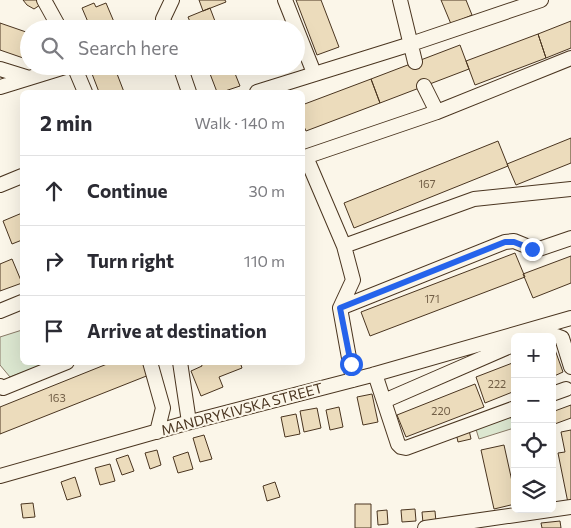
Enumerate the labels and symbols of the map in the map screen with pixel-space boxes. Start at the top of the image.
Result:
house number: 167 [418,177,436,190]
route end [521,238,544,261]
house number: 171 [424,292,440,305]
route start [340,353,363,376]
house number: 222 [488,377,506,390]
street label: MANDRYKIVSKA STREET [159,379,325,438]
house number: 163 [48,391,66,404]
house number: 220 [431,404,451,417]

